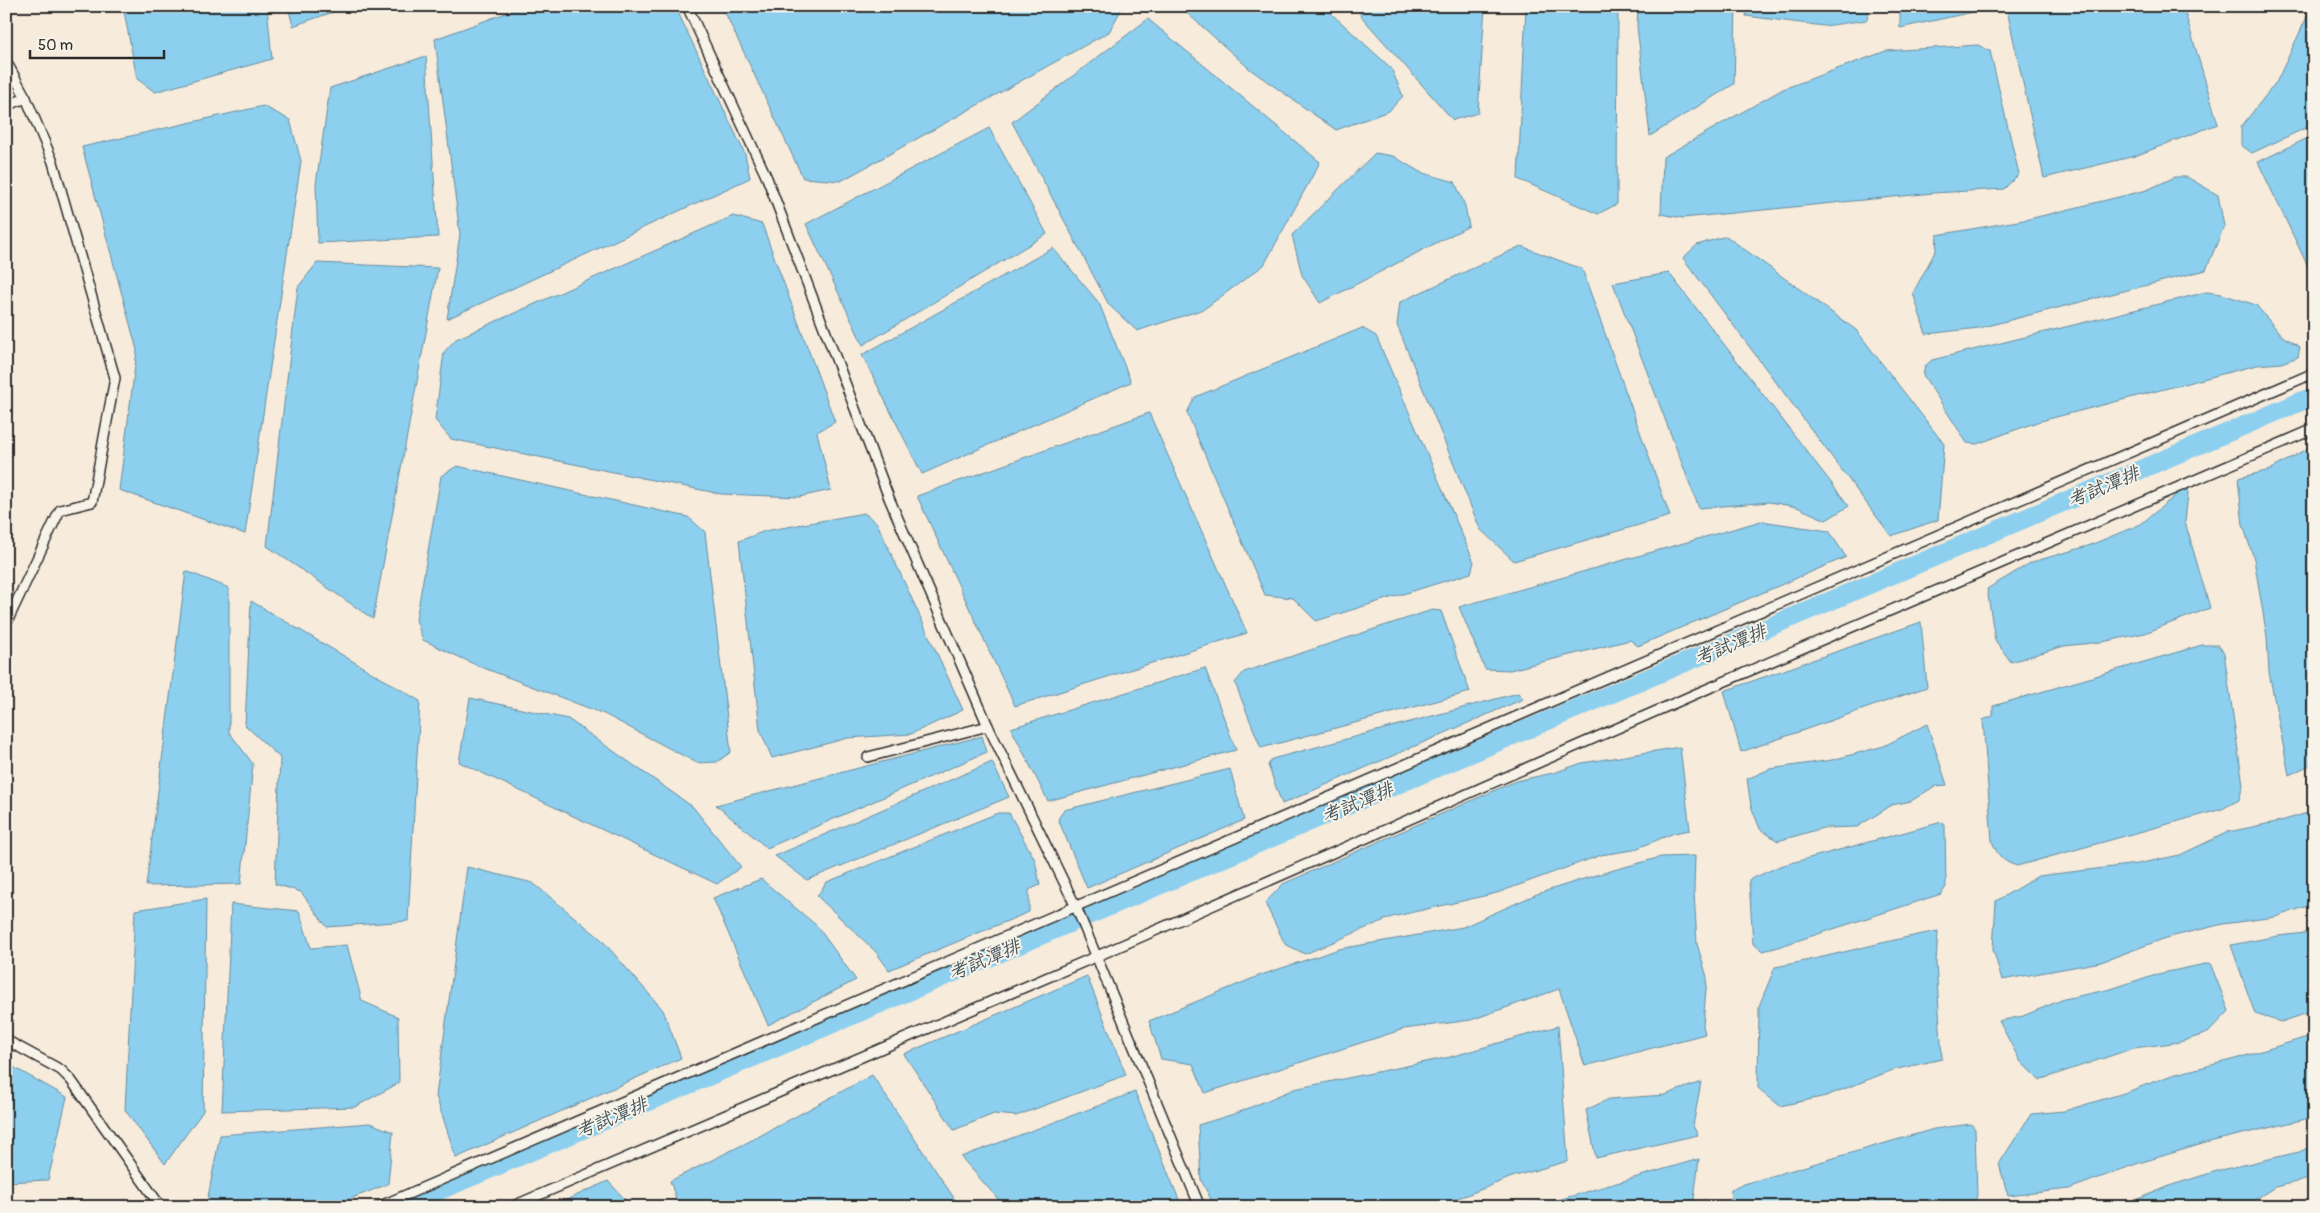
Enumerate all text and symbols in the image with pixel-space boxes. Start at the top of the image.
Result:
scale bar [30,28,164,60]
text: 50 m [38,36,73,55]
water label: 考試潭排 [2064,460,2145,513]
water label: 考試潭排 [1691,618,1772,671]
water label: 考試潭排 [1318,776,1399,829]
water label: 考試潭排 [945,933,1026,986]
water label: 考試潭排 [572,1091,653,1144]

